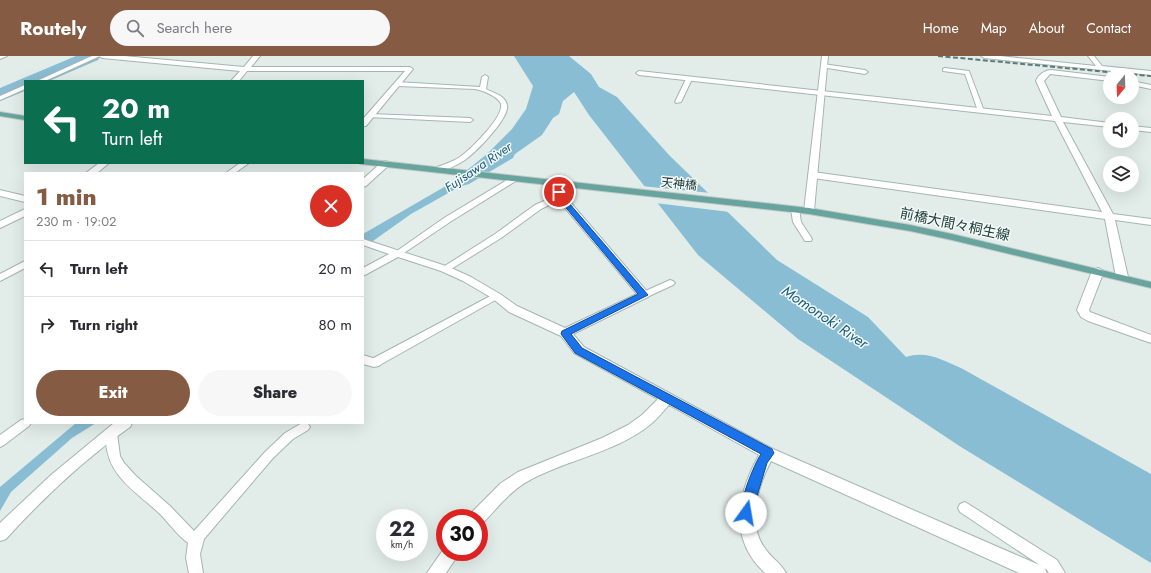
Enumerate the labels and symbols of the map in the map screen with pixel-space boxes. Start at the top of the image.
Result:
north arrow [1103,68,1139,104]
water label: Fujisawa River [441,137,516,197]
street label: 天神橋 [660,173,698,195]
pin [542,175,576,209]
street label: 前橋大間々桐生線 [898,203,1012,245]
water label: Momonoki River [777,280,873,355]
position arrow [725,492,767,534]
speed limit sign: 30 [436,509,488,561]

